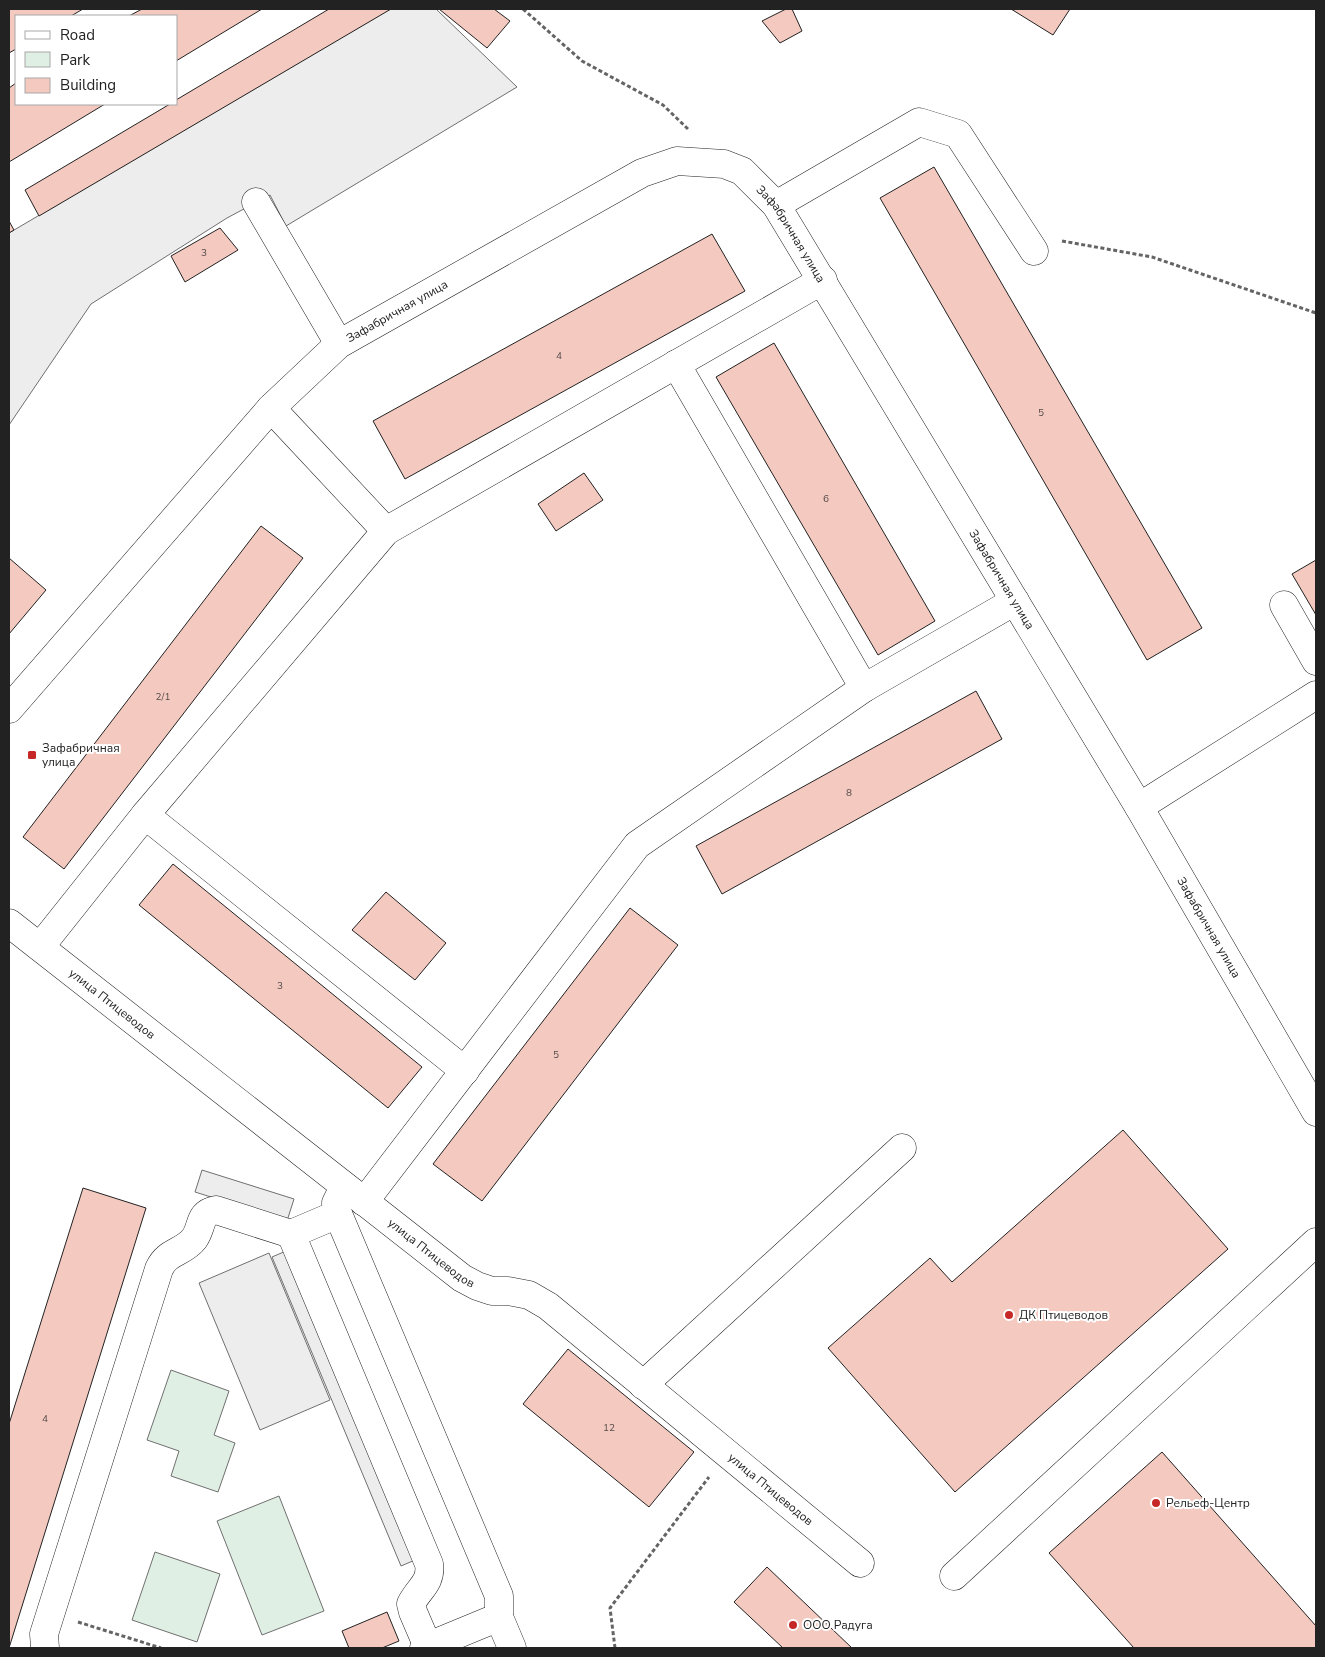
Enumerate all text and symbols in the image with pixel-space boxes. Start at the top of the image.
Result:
legend [15,15,178,105]
text: Road [60,25,95,45]
text: Park [60,50,90,70]
text: Building [60,75,116,95]
street label: Зафабричная улица [753,182,829,286]
house number: 3 [201,246,207,260]
street label: Зафабричная улица [343,276,451,346]
house number: 4 [556,349,562,363]
house number: 5 [1038,406,1044,420]
house number: 6 [823,492,829,506]
street label: Зафабричная улица [965,526,1038,632]
house number: 2/1 [156,690,170,704]
place label: Зафабричная улица [42,740,120,770]
marker: Зафабричная улица [26,749,38,761]
house number: 8 [846,786,852,800]
street label: Зафабричная улица [1173,874,1244,981]
street label: улица Птицеводов [66,965,159,1043]
house number: 3 [277,979,283,993]
house number: 5 [553,1048,559,1062]
street label: улица Птицеводов [384,1215,478,1291]
place label: ДК Птицеводов [1019,1307,1108,1323]
marker: ДК Птицеводов [1003,1309,1015,1321]
house number: 4 [42,1412,48,1426]
house number: 12 [603,1421,615,1435]
street label: улица Птицеводов [725,1450,817,1529]
place label: Рельеф-Центр [1166,1495,1250,1511]
marker: Рельеф-Центр [1150,1497,1162,1509]
place label: ООО Радуга [803,1617,873,1633]
marker: ООО Радуга [787,1619,799,1631]

